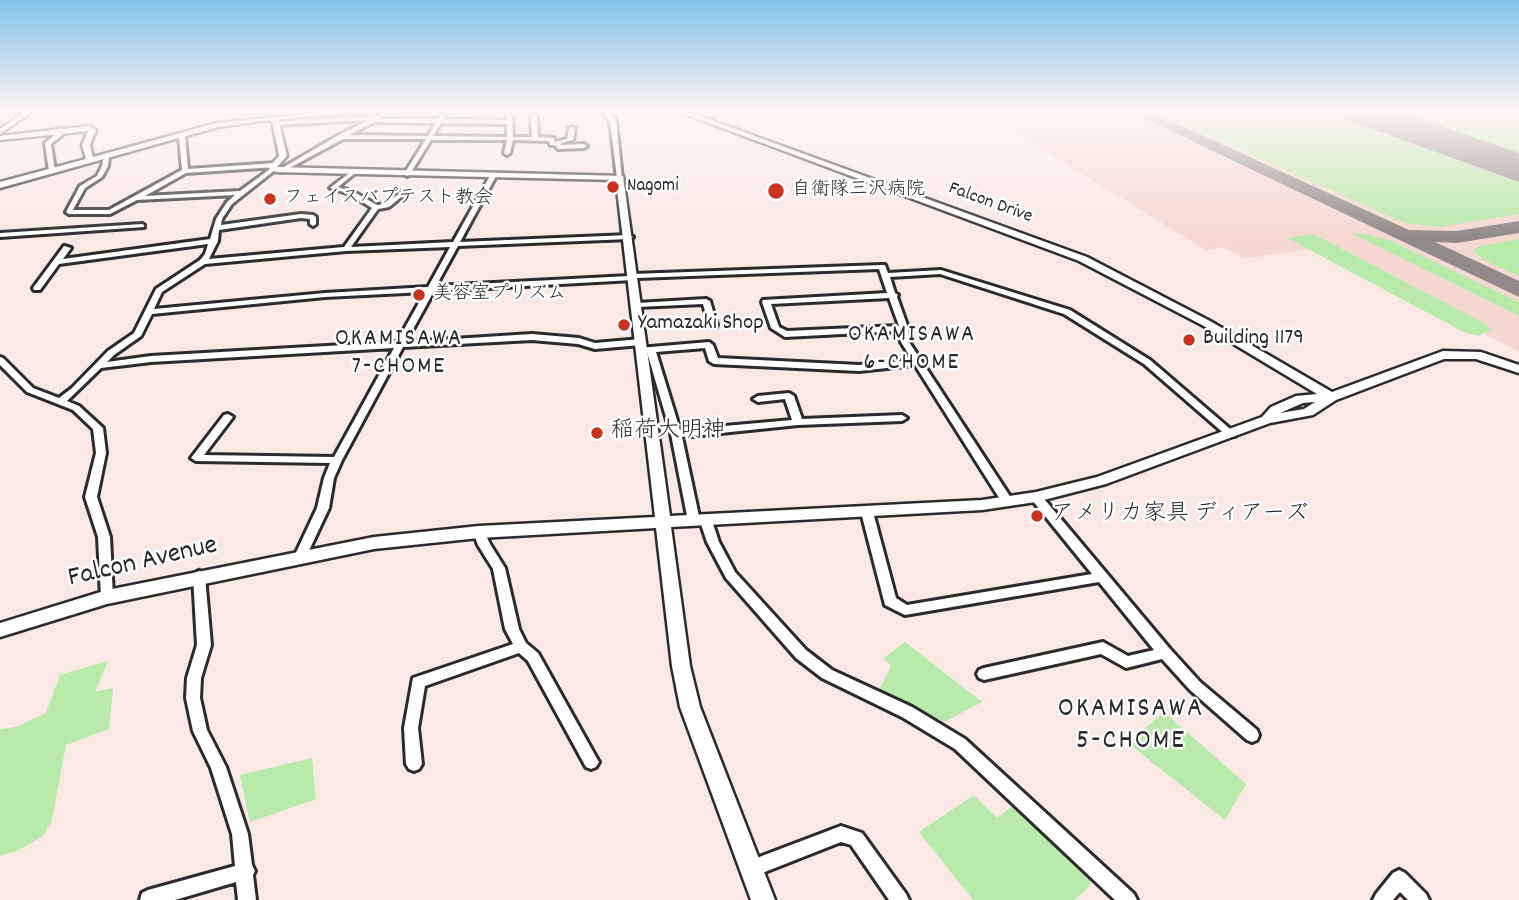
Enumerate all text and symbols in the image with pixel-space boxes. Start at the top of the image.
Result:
place label: Nagomi [627,176,679,198]
street label: Falcon Drive [945,178,1035,230]
marker: Nagomi [605,179,621,195]
place label: 自衛隊三沢病院 [792,180,925,202]
marker: 自衛隊三沢病院 [766,181,786,201]
place label: フェイスバプテスト教会 [284,188,493,210]
marker: フェイスバプテスト教会 [262,191,278,207]
place label: 美容室プリズム [433,284,566,306]
marker: 美容室プリズム [411,287,427,303]
place label: Yamazaki Shop [638,311,764,339]
marker: Yamazaki Shop [616,317,632,333]
district label: OKAMISAWA 6-CHOME [849,323,975,379]
place label: Building 1179 [1203,326,1304,354]
district label: OKAMISAWA 7-CHOME [336,327,462,383]
marker: Building 1179 [1181,332,1197,348]
place label: 稲荷大明神 [611,419,726,447]
marker: 稲荷大明神 [589,425,605,441]
place label: アメリカ家具 ディアーズ [1051,502,1308,530]
marker: アメリカ家具 ディアーズ [1029,508,1045,524]
street label: Falcon Avenue [65,531,221,597]
district label: OKAMISAWA 5-CHOME [1059,694,1203,760]

